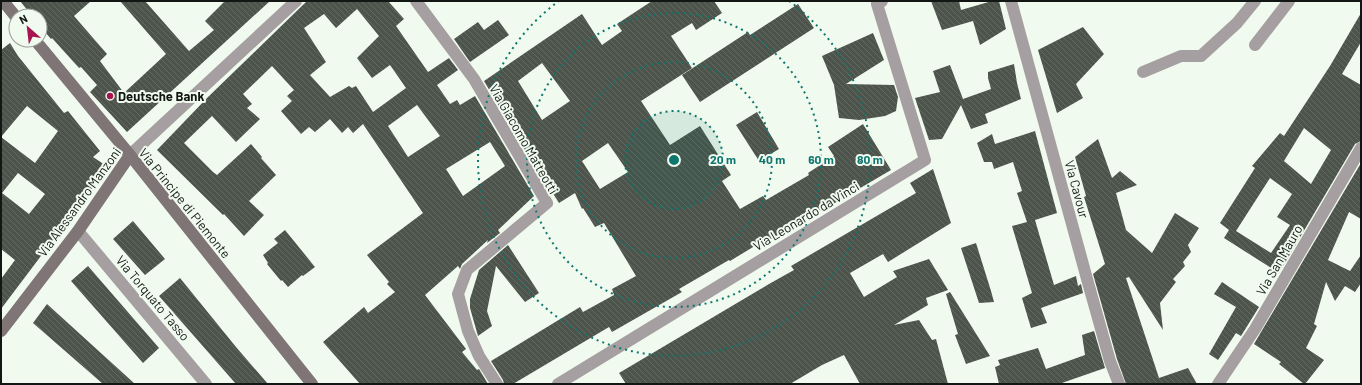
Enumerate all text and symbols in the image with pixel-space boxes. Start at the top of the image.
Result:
north arrow [8,8,48,48]
text: N [17,11,29,26]
street label: Via Giacomo Matteotti [486,81,562,197]
place label: Deutsche Bank [118,88,204,104]
marker: Deutsche Bank [105,91,115,101]
street label: Via Alessandro Manzoni [34,144,124,260]
street label: Via Principe di Piemonte [136,145,234,261]
text: 20 m [710,152,736,166]
text: 40 m [759,152,785,166]
text: 60 m [808,152,834,166]
text: 80 m [857,152,883,166]
centre of rings [667,153,681,167]
street label: Via Cavour [1062,158,1092,220]
street label: Via Leonardo da Vinci [750,178,862,254]
street label: Via San Mauro [1252,222,1306,298]
street label: Via Torquato Tasso [113,252,193,344]

